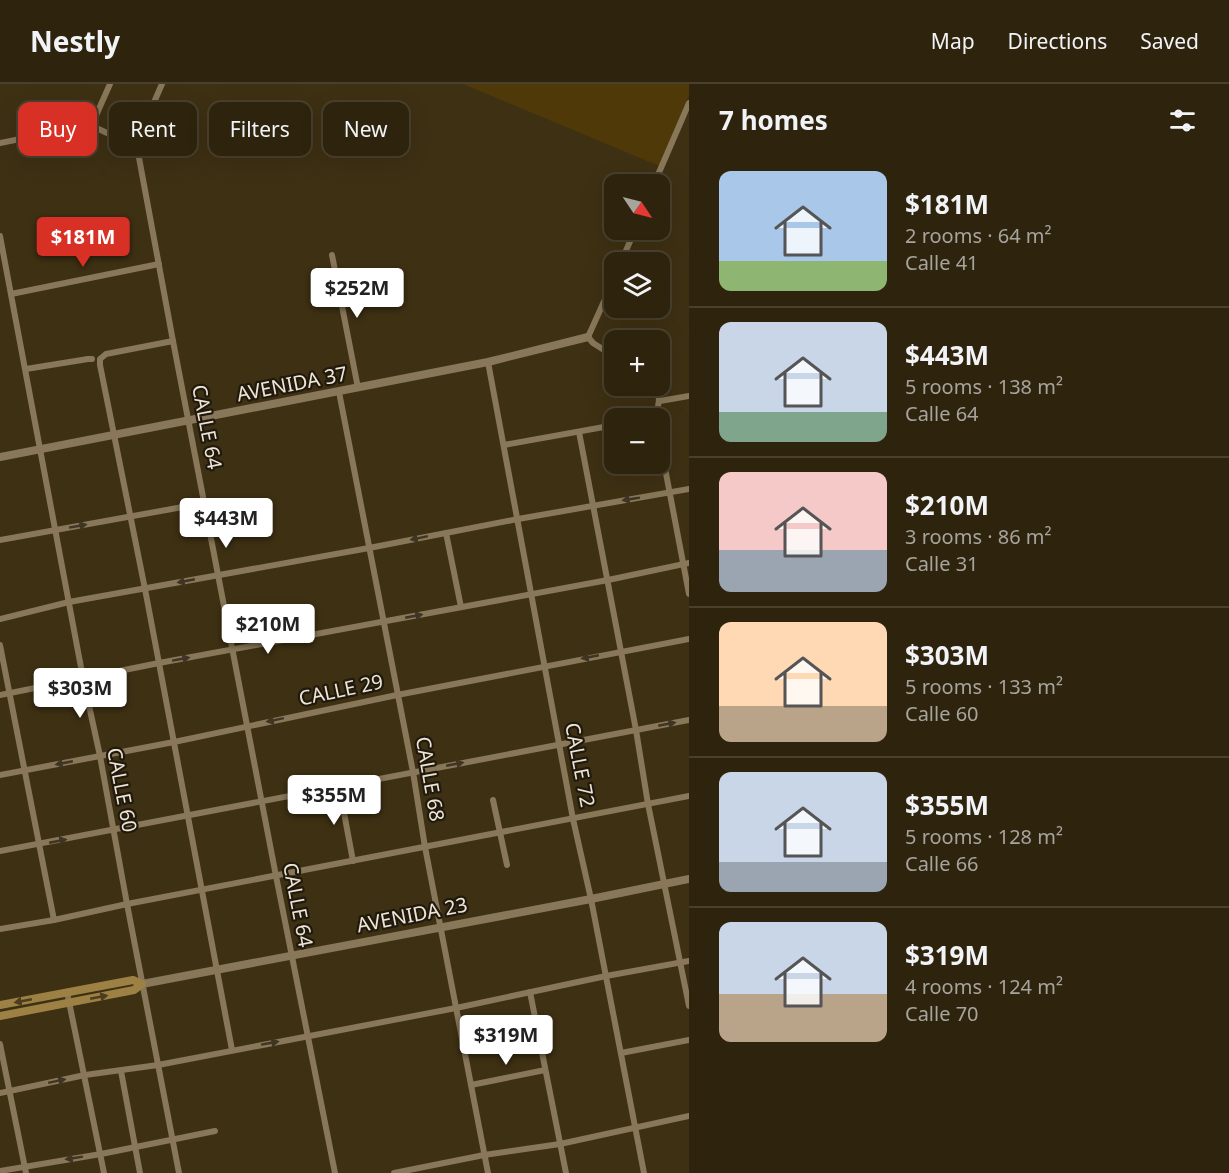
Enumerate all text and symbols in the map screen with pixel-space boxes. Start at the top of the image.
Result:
text: Nestly [30,22,120,60]
text: Map [931,27,975,55]
text: Directions [1008,27,1107,55]
text: Saved [1140,27,1199,55]
chip: Buy [18,102,97,156]
chip: Rent [109,102,197,156]
chip: Filters [209,102,311,156]
chip: New [323,102,409,156]
text: 7 homes [719,102,828,138]
icon: filters [1166,104,1199,137]
north arrow [604,174,670,240]
map controls [604,174,670,474]
text: $181M [905,186,989,222]
icon: home [767,195,839,267]
pin: $181M [41,217,125,268]
text: 2 rooms · 64 m² [905,222,1052,249]
text: $181M [51,223,115,250]
text: Calle 41 [905,249,979,276]
button: layers [604,252,670,318]
pin: $252M [315,268,399,319]
text: $252M [325,274,389,301]
button: + [604,330,670,396]
text: $443M [905,337,989,373]
icon: home [767,346,839,418]
street label: AVENIDA 37 [234,360,350,407]
text: 5 rooms · 138 m² [905,373,1063,400]
street label: CALLE 64 [186,382,229,472]
text: Calle 64 [905,400,979,427]
button: − [604,408,670,474]
text: $210M [905,487,989,523]
one-way arrow [622,495,641,504]
icon: home [767,496,839,568]
pin: $443M [184,498,268,549]
text: $443M [194,504,258,531]
one-way arrow [69,521,88,530]
text: 3 rooms · 86 m² [905,523,1052,550]
one-way arrow [409,534,428,543]
text: Calle 31 [905,550,979,577]
one-way arrow [176,577,195,586]
pin: $210M [226,604,310,655]
text: $210M [236,610,300,637]
one-way arrow [405,611,424,620]
text: $303M [905,637,989,673]
icon: home [767,646,839,718]
one-way arrow [581,653,600,662]
one-way arrow [172,654,191,663]
street label: CALLE 29 [296,667,386,712]
pin: $303M [38,668,122,719]
text: 5 rooms · 133 m² [905,673,1063,700]
text: $303M [48,674,112,701]
text: Calle 60 [905,700,979,727]
one-way arrow [266,716,285,725]
one-way arrow [658,719,677,728]
street label: CALLE 72 [559,720,602,809]
street label: CALLE 68 [410,734,451,823]
street label: CALLE 60 [101,745,144,834]
one-way arrow [54,759,73,768]
one-way arrow [446,759,465,768]
pin: $355M [292,775,376,826]
text: $355M [302,781,366,808]
text: $355M [905,787,989,823]
icon: home [767,796,839,868]
text: 5 rooms · 128 m² [905,823,1063,850]
one-way arrow [48,836,67,845]
text: Calle 66 [905,850,979,877]
street label: CALLE 64 [277,860,320,950]
street label: AVENIDA 23 [354,891,470,938]
text: $319M [905,937,989,973]
icon: home [767,946,839,1018]
text: 4 rooms · 124 m² [905,973,1063,1000]
one-way arrow [89,992,108,1001]
one-way arrow [13,997,32,1006]
text: Calle 70 [905,1000,979,1027]
pin: $319M [464,1015,548,1066]
text: $319M [474,1021,538,1048]
one-way arrow [260,1038,279,1047]
one-way arrow [48,1076,67,1085]
one-way arrow [64,1154,83,1163]

